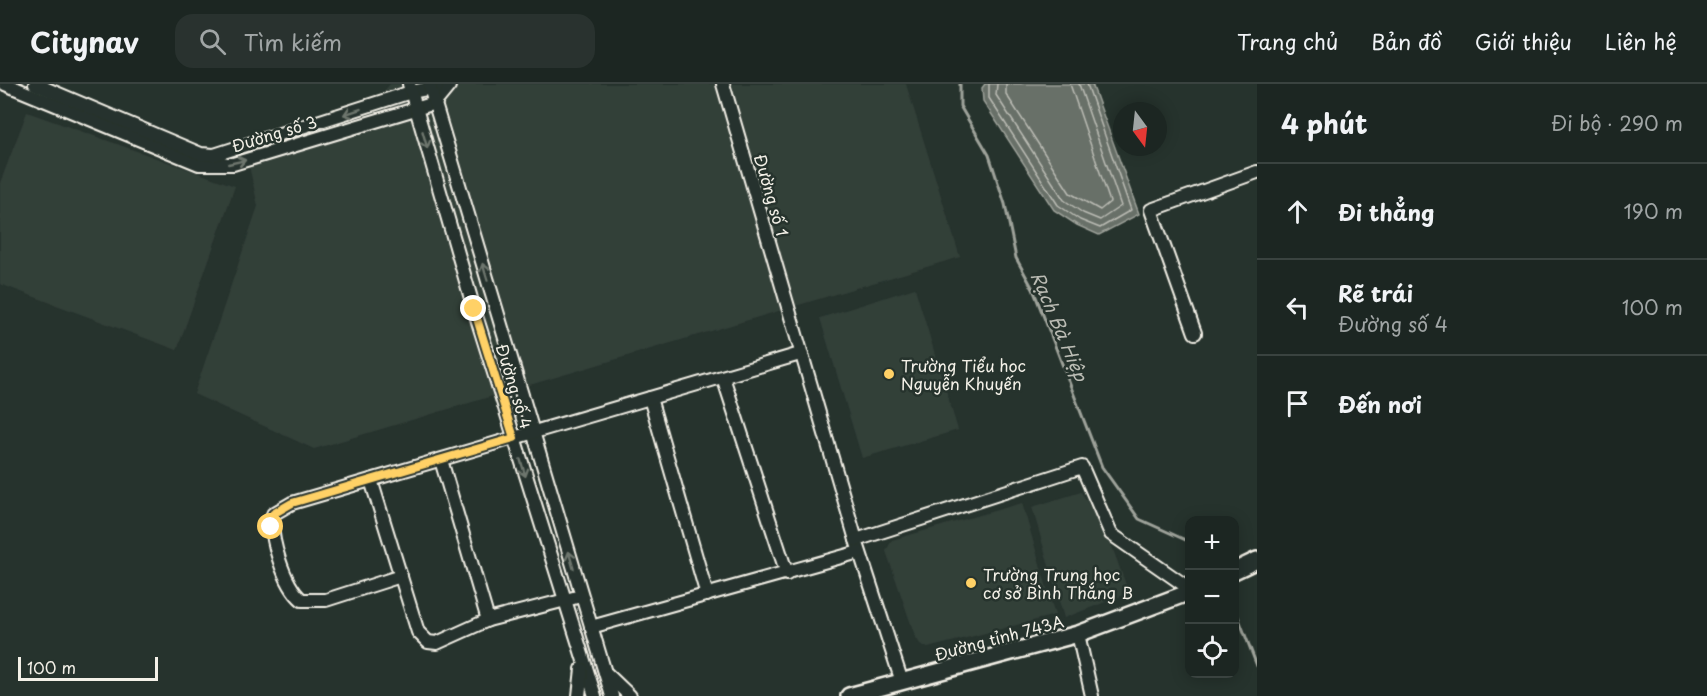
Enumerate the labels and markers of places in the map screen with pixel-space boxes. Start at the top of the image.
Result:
place label: Trường Tiểu học Nguyễn Khuyến [901,353,1026,395]
marker: Trường Tiểu học Nguyễn Khuyến [882,367,896,381]
place label: Trường Trung học cơ sở Bình Thắng B [983,562,1133,604]
marker: Trường Trung học cơ sở Bình Thắng B [964,576,978,590]

